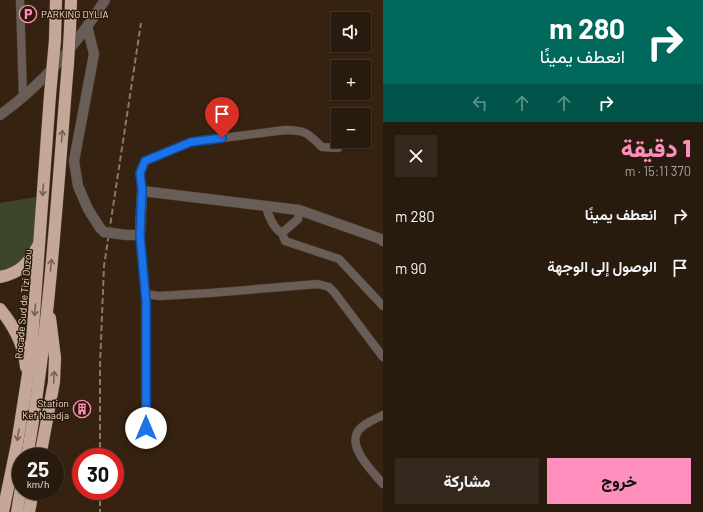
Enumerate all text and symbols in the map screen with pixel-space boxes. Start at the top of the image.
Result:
parking icon: PARKING DYLIA [18,4,38,24]
place label: PARKING DYLIA [41,8,109,20]
text: 280 m [549,11,625,45]
map controls [331,12,371,148]
button: sound [331,12,371,52]
icon: right [639,16,691,68]
text: انعطف يمينًا [540,45,625,67]
button: + [331,60,371,100]
icon: left [469,92,491,114]
icon: ahead [511,92,533,114]
icon: ahead [553,92,575,114]
icon: right [595,92,617,114]
pin [205,97,239,138]
icon: arrive [211,103,233,125]
button: − [331,108,371,148]
one-way arrow [58,130,65,143]
text: 1 دقيقة [621,133,691,162]
button: close [395,135,437,177]
text: 370 m · 15:11 [625,163,691,179]
one-way arrow [40,183,47,196]
text: انعطف يمينًا [585,205,657,223]
icon: right [669,205,691,227]
text: 280 m [395,207,435,225]
street label: Rocade Sud de Tizi Ouzou [12,249,34,359]
text: الوصول إلى الوجهة [547,257,657,275]
icon: arrive [669,257,691,279]
one-way arrow [47,259,54,272]
text: 90 m [395,259,427,277]
one-way arrow [31,303,38,316]
one-way arrow [51,371,58,384]
place label: Station Kef Naadja [22,397,69,421]
building icon: Station Kef Naadja [72,399,92,419]
position arrow [125,407,167,449]
one-way arrow [14,429,22,442]
speed limit sign: 30 [72,448,124,500]
text: 25 [27,457,49,481]
button: مشاركة [395,458,539,504]
button: خروج [547,458,691,504]
text: km/h [27,478,49,490]

